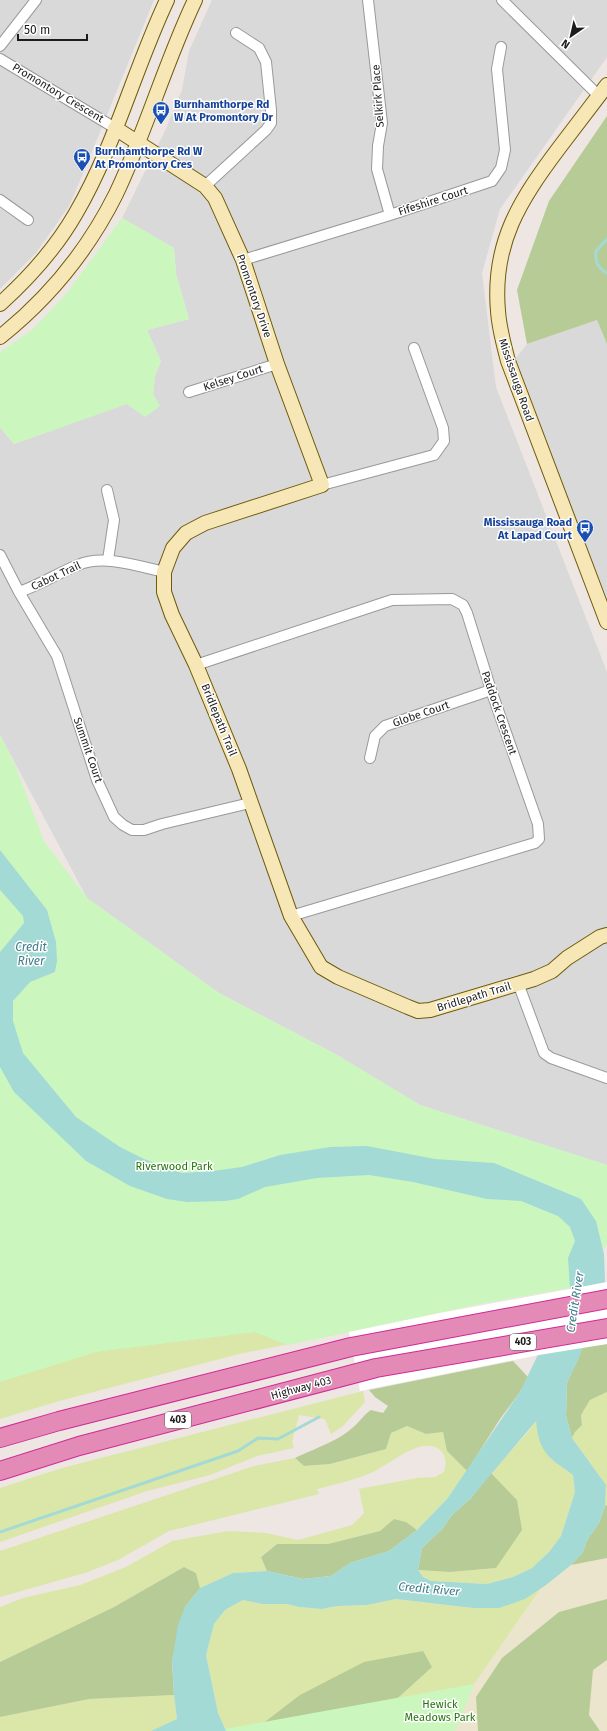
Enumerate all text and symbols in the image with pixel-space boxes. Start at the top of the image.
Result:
scale bar [18,16,87,42]
north arrow [551,16,591,56]
text: 50 m [24,23,50,37]
text: N [559,36,572,51]
street label: Promontory Crescent [10,61,106,125]
street label: Selkirk Place [369,64,387,128]
place label: Burnhamthorpe Rd W At Promontory Dr [174,98,274,124]
bus stop icon: Burnhamthorpe Rd W At Promontory Dr [151,100,171,125]
place label: Burnhamthorpe Rd W At Promontory Cres [94,145,203,171]
bus stop icon: Burnhamthorpe Rd W At Promontory Cres [72,147,92,172]
street label: Fifeshire Court [397,184,469,218]
street label: Promontory Drive [234,253,274,339]
street label: Mississauga Road [496,337,536,423]
street label: Kelsey Court [202,362,264,394]
place label: Mississauga Road At Lapad Court [484,516,573,542]
bus stop icon: Mississauga Road At Lapad Court [575,518,595,543]
street label: Cabot Trail [29,559,83,593]
street label: Paddock Crescent [479,669,519,757]
street label: Bridlepath Trail [199,682,239,758]
street label: Globe Court [391,698,451,730]
street label: Summit Court [71,716,105,784]
water label: Credit River [15,940,47,968]
street label: Bridlepath Trail [435,980,513,1014]
park label: Riverwood Park [135,1160,213,1173]
water label: Credit River [563,1270,587,1334]
road number: 403 [510,1334,536,1350]
street label: Highway 403 [269,1374,333,1402]
road number: 403 [165,1412,191,1428]
water label: Credit River [398,1579,461,1599]
park label: Hewick Meadows Park [404,1698,476,1724]

